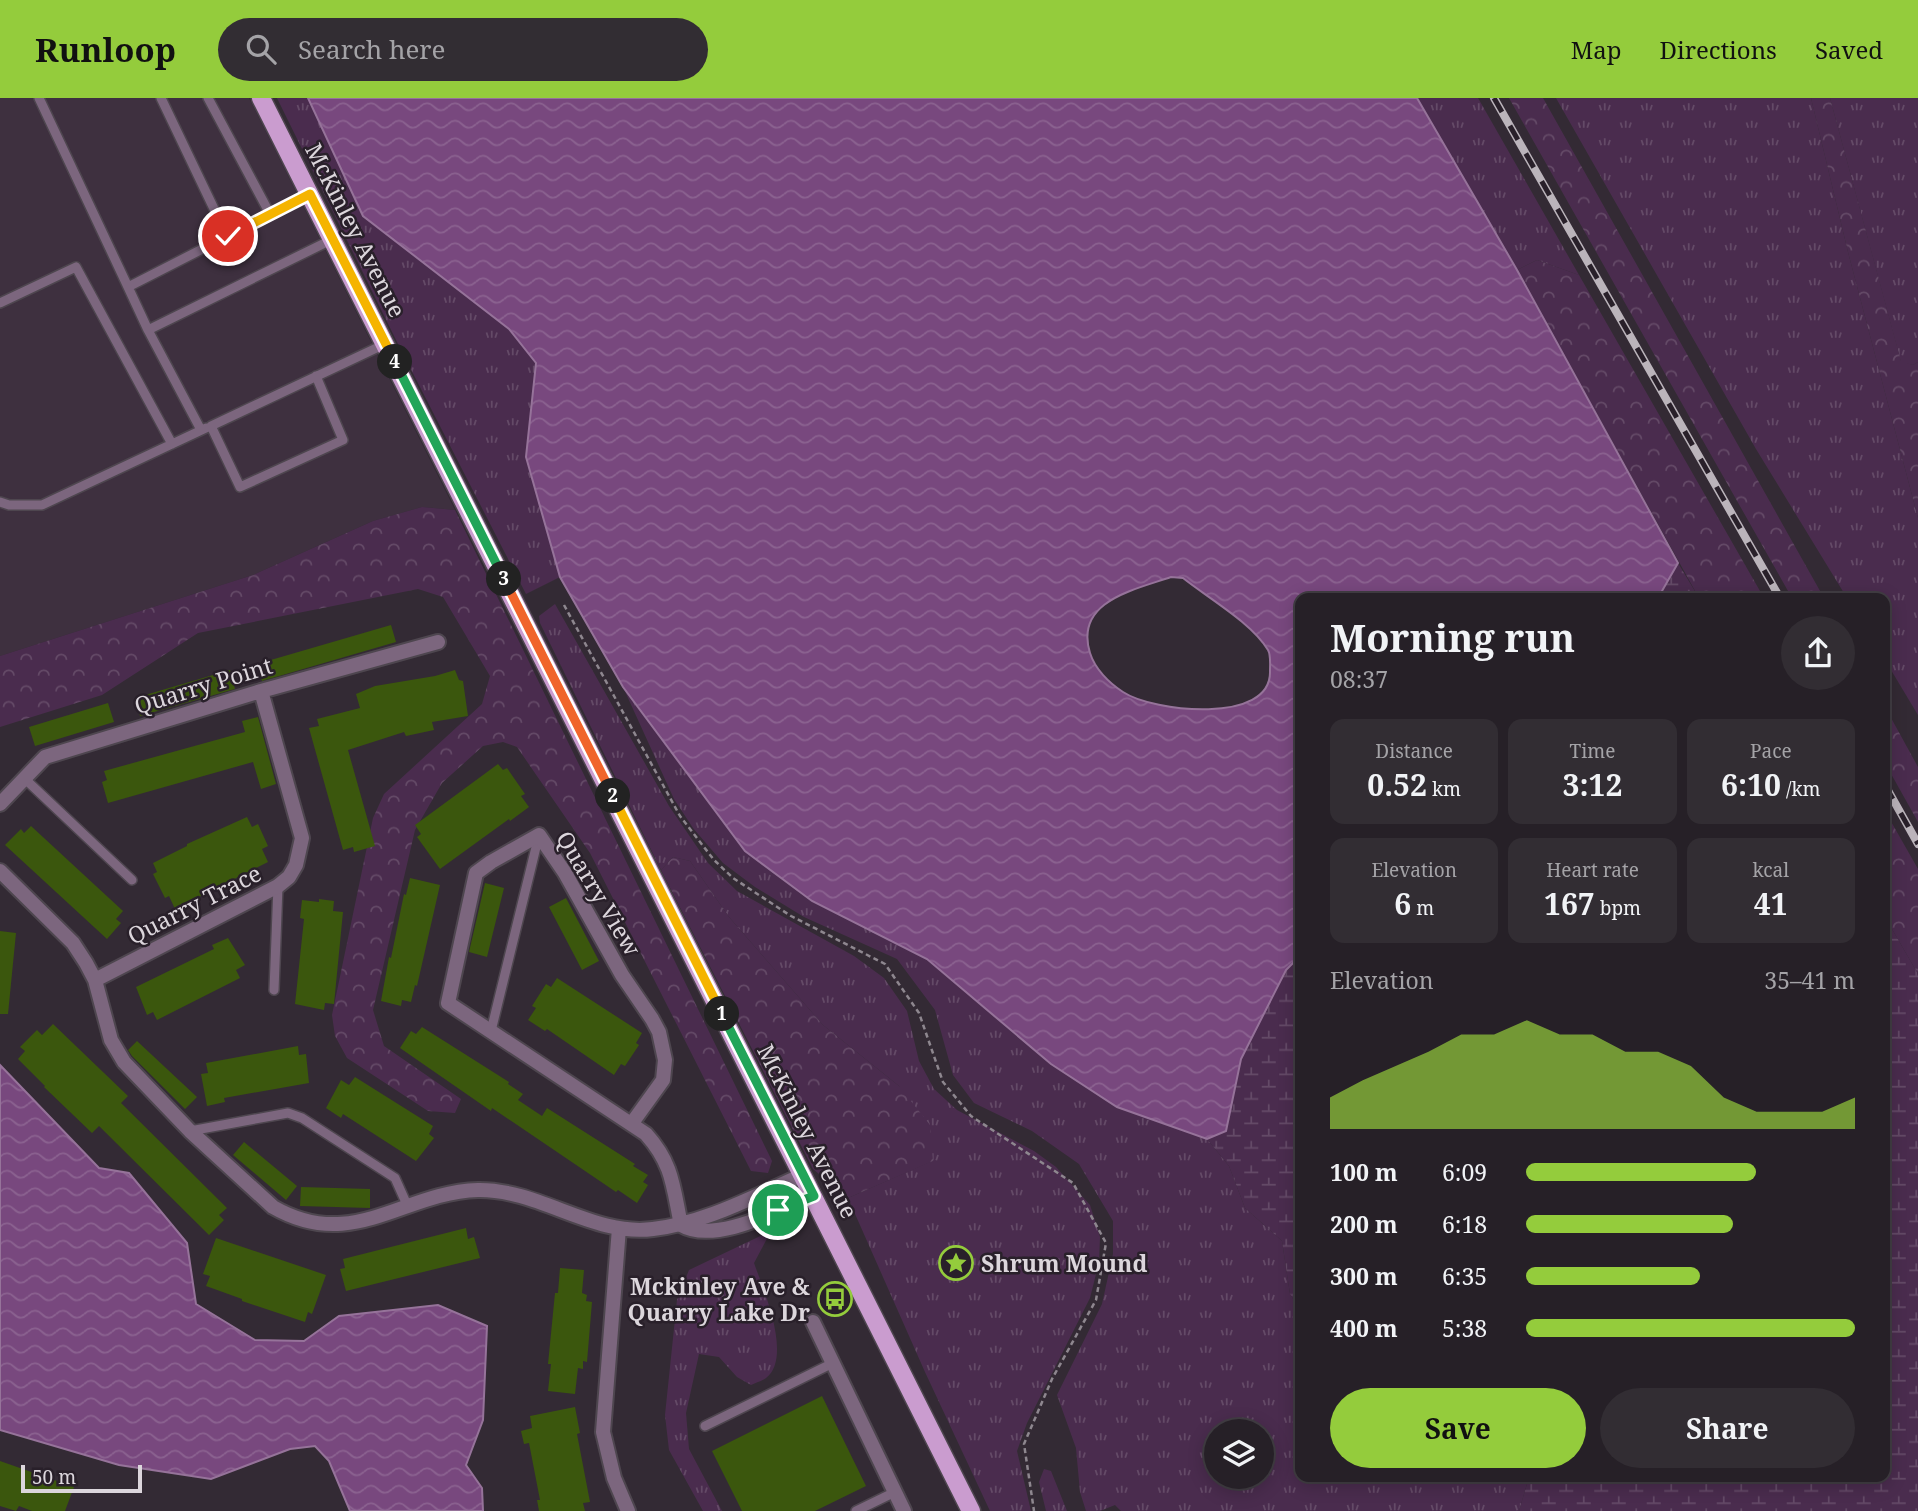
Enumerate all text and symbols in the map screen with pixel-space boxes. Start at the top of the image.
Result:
search box [218,18,708,81]
text: Runloop [35,27,176,72]
icon: search [242,30,280,68]
text: Search here [298,31,446,67]
text: Map [1571,33,1622,66]
text: Directions [1660,33,1777,66]
text: Saved [1815,33,1883,66]
street label: McKinley Avenue [298,137,414,323]
pin [198,206,258,266]
icon: check [209,217,247,255]
pin: 4 [378,344,412,380]
text: 4 [389,348,400,374]
pin: 3 [486,561,522,596]
text: 3 [498,565,509,591]
text: Morning run [1330,611,1575,663]
button: share [1781,616,1855,690]
street label: Quarry Point [130,649,276,721]
text: 08:37 [1330,663,1388,695]
text: Distance [1375,738,1453,764]
text: Time [1570,738,1615,764]
text: Pace [1750,738,1792,764]
text: 0.52 [1367,764,1427,805]
text: 3:12 [1563,764,1622,805]
text: 6:10 [1721,764,1781,805]
text: km [1427,776,1461,802]
text: /km [1781,776,1821,802]
pin: 2 [596,778,630,814]
text: 2 [607,782,618,808]
street label: Quarry View [549,825,649,962]
street label: Quarry Trace [122,857,266,951]
text: Elevation [1371,857,1457,883]
text: Heart rate [1546,857,1639,883]
text: kcal [1752,857,1789,883]
text: 6 [1394,883,1411,924]
text: 167 [1544,883,1595,924]
text: 41 [1754,883,1788,924]
text: m [1411,895,1434,921]
text: bpm [1595,895,1641,921]
text: Elevation [1330,964,1434,996]
text: 35–41 m [1764,964,1855,996]
pin: 1 [704,996,740,1032]
text: 1 [716,1000,727,1026]
street label: McKinley Avenue [750,1038,866,1224]
text: 100 m [1330,1156,1398,1188]
text: 6:09 [1442,1156,1487,1188]
pin [748,1180,808,1240]
icon: arrive [759,1191,797,1229]
text: 200 m [1330,1208,1398,1240]
text: 6:18 [1442,1208,1487,1240]
place icon: Shrum Mound [937,1244,975,1282]
place label: Shrum Mound [981,1247,1147,1279]
text: 300 m [1330,1260,1398,1292]
text: 6:35 [1442,1260,1487,1292]
place label: Mckinley Ave & Quarry Lake Dr [628,1270,811,1328]
bus stop icon: Mckinley Ave & Quarry Lake Dr [816,1280,854,1318]
text: 400 m [1330,1312,1398,1344]
text: 5:38 [1442,1312,1487,1344]
button: Save [1330,1388,1586,1468]
button: Share [1600,1388,1855,1468]
map controls [1204,1419,1274,1489]
button: layers [1204,1419,1274,1489]
scale bar [21,1462,142,1494]
text: 50 m [32,1464,76,1490]

